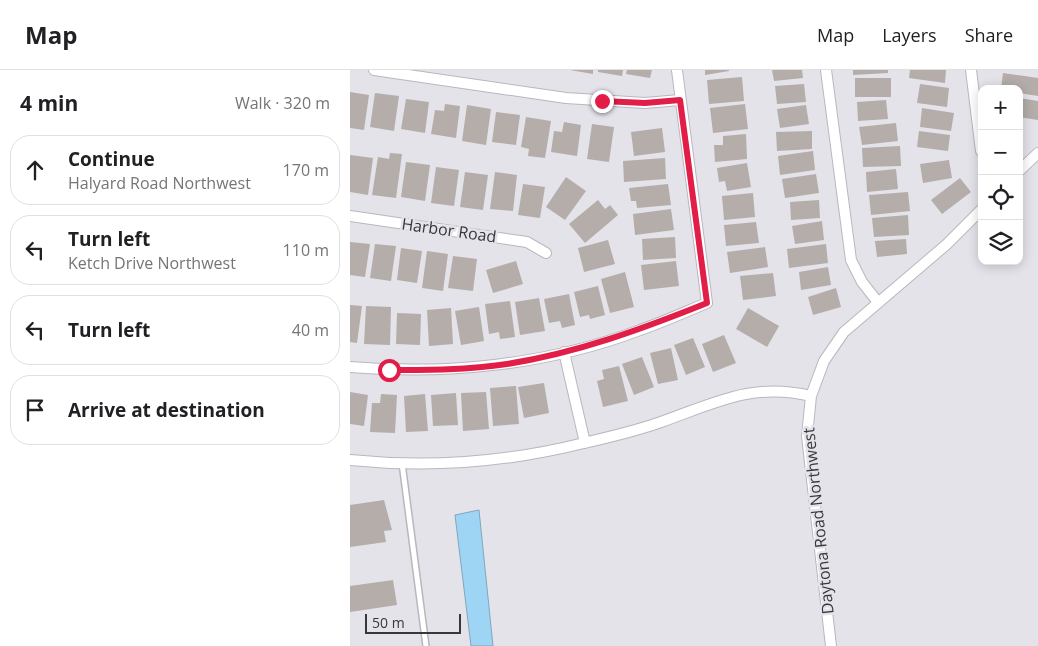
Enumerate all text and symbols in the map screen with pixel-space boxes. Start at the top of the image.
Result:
text: Map [25,18,77,51]
text: Map [817,23,854,47]
text: Layers [882,23,937,47]
text: Share [965,23,1013,47]
map controls [978,85,1023,265]
button: + [978,85,1023,130]
text: 4 min [20,89,78,117]
route end [591,90,614,113]
text: Walk · 320 m [235,92,330,114]
button: − [978,130,1023,175]
text: Continue [68,146,155,172]
icon: ahead [21,156,49,184]
text: 170 m [283,159,329,181]
text: Halyard Road Northwest [68,172,251,194]
button: locate [978,175,1023,220]
street label: Harbor Road [400,212,498,248]
button: layers [978,220,1023,265]
text: Turn left [68,226,150,252]
icon: left [21,236,49,264]
text: 110 m [283,239,329,261]
text: Ketch Drive Northwest [68,252,236,274]
icon: left [21,316,49,344]
text: Turn left [68,317,150,343]
text: 40 m [292,319,329,341]
route start [378,359,401,382]
icon: arrive [21,396,49,424]
text: Arrive at destination [68,397,265,423]
street label: Daytona Road Northwest [797,426,839,615]
scale bar [365,611,461,634]
text: 50 m [372,613,405,632]

